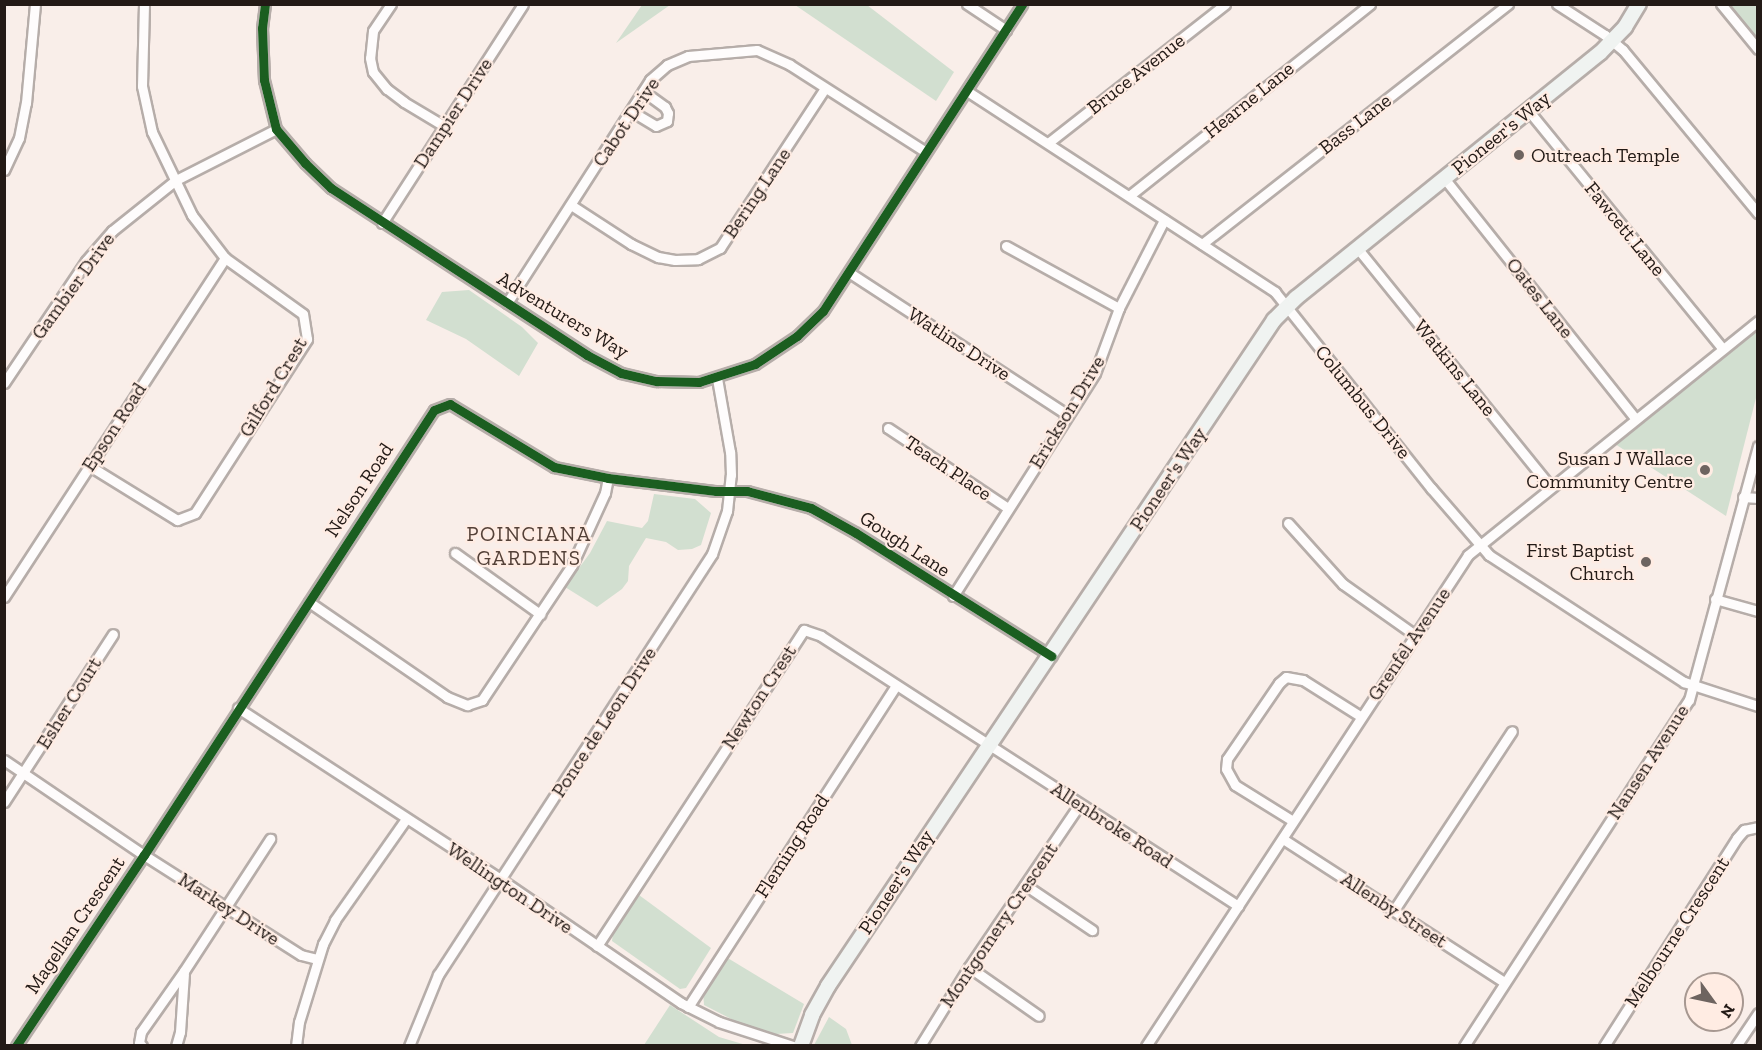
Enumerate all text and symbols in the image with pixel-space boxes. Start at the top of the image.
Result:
street label: Bruce Avenue [1082,28,1190,120]
street label: Dampier Drive [408,53,498,173]
street label: Hearne Lane [1199,56,1299,144]
street label: Cabot Drive [587,73,665,171]
street label: Pioneer's Way [1447,86,1555,180]
street label: Bass Lane [1314,88,1396,160]
street label: Bering Lane [718,143,796,243]
place label: Outreach Temple [1531,143,1680,167]
marker: Outreach Temple [1512,148,1526,162]
street label: Fawcett Lane [1580,177,1670,281]
street label: Gambier Drive [26,228,120,344]
street label: Oates Lane [1501,253,1579,343]
street label: Adventurers Way [493,266,633,364]
street label: Watlins Drive [903,302,1015,386]
street label: Watkins Lane [1409,315,1501,421]
street label: Gilford Crest [234,333,312,441]
street label: Columbus Drive [1310,340,1416,464]
street label: Erickson Drive [1024,351,1110,473]
street label: Epson Road [76,378,152,476]
street label: Pioneer's Way [1124,422,1212,536]
street label: Teach Place [900,430,996,506]
street label: Nelson Road [320,439,398,541]
place label: Susan J Wallace Community Centre [1526,446,1693,493]
marker: Susan J Wallace Community Centre [1698,463,1712,477]
street label: Gough Lane [855,506,955,582]
district label: POINCIANA GARDENS [466,521,592,571]
place label: First Baptist Church [1526,538,1634,585]
marker: First Baptist Church [1639,555,1653,569]
street label: Grenfel Avenue [1362,583,1456,705]
street label: Newton Crest [716,640,802,754]
street label: Ponce de Leon Drive [546,642,662,802]
street label: Esher Court [31,652,107,754]
street label: Nansen Avenue [1602,700,1694,824]
street label: Allenbroke Road [1046,777,1178,873]
street label: Fleming Road [750,790,834,902]
street label: Pioneer's Way [853,825,939,939]
street label: Wellington Drive [443,837,577,939]
street label: Montgomery Crescent [935,838,1063,1012]
street label: Magellan Crescent [20,852,130,998]
street label: Melbourne Crescent [1619,852,1735,1012]
street label: Markey Drive [174,867,284,951]
street label: Allenby Street [1336,867,1452,953]
north arrow [1684,972,1744,1032]
text: N [1717,1001,1739,1021]

